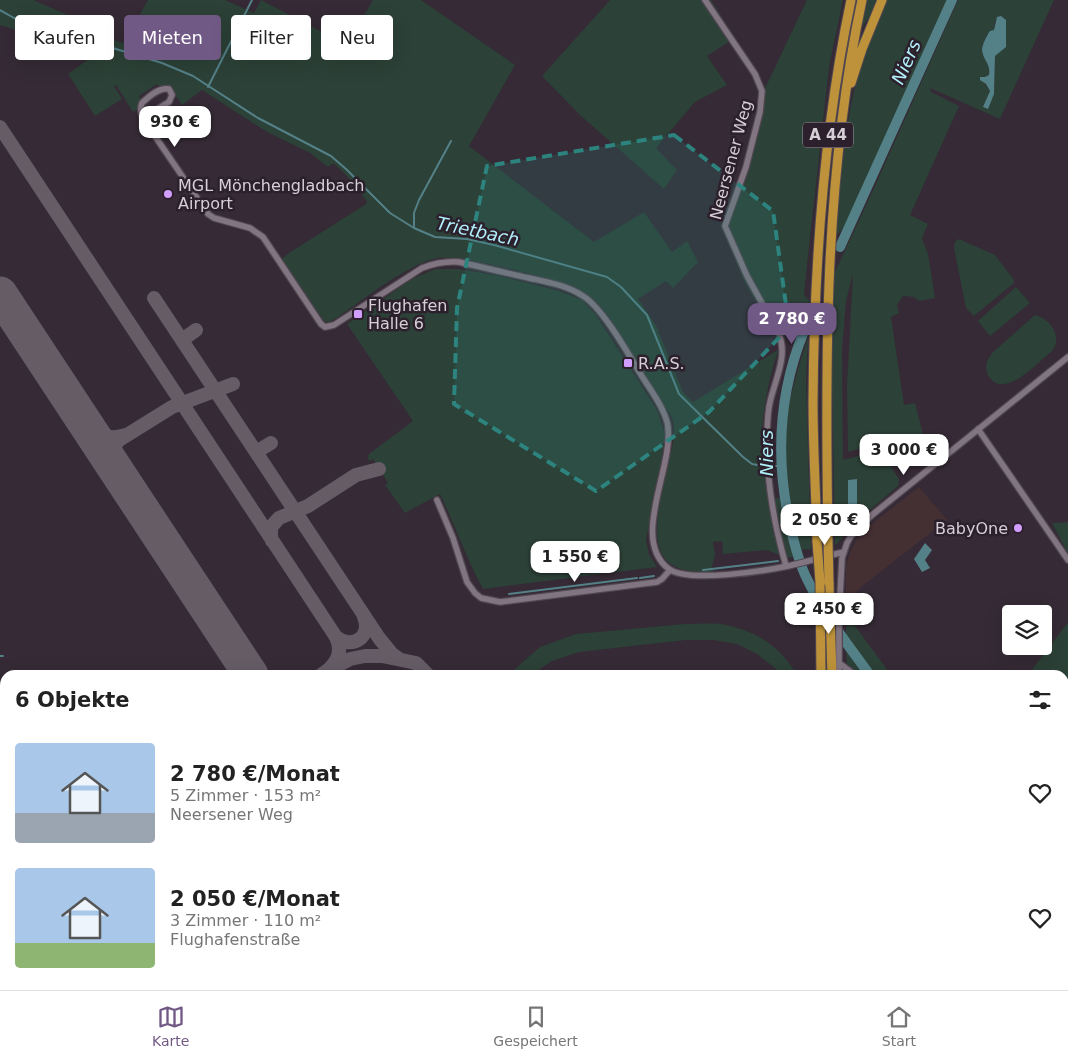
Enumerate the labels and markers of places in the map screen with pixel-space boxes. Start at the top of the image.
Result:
pin: 930 € [140,106,210,148]
place label: MGL Mönchengladbach Airport [178,176,364,213]
marker: MGL Mönchengladbach Airport [162,188,174,200]
place label: Flughafen Halle 6 [368,296,448,333]
pin: 2 780 € [746,302,838,345]
marker: Flughafen Halle 6 [352,308,364,320]
place label: R.A.S. [638,354,685,373]
marker: R.A.S. [622,357,634,369]
pin: 3 000 € [858,434,950,476]
pin: 2 050 € [779,504,871,546]
place label: BabyOne [935,519,1008,538]
marker: BabyOne [1012,522,1024,534]
pin: 1 550 € [529,540,621,583]
pin: 2 450 € [783,592,875,635]

